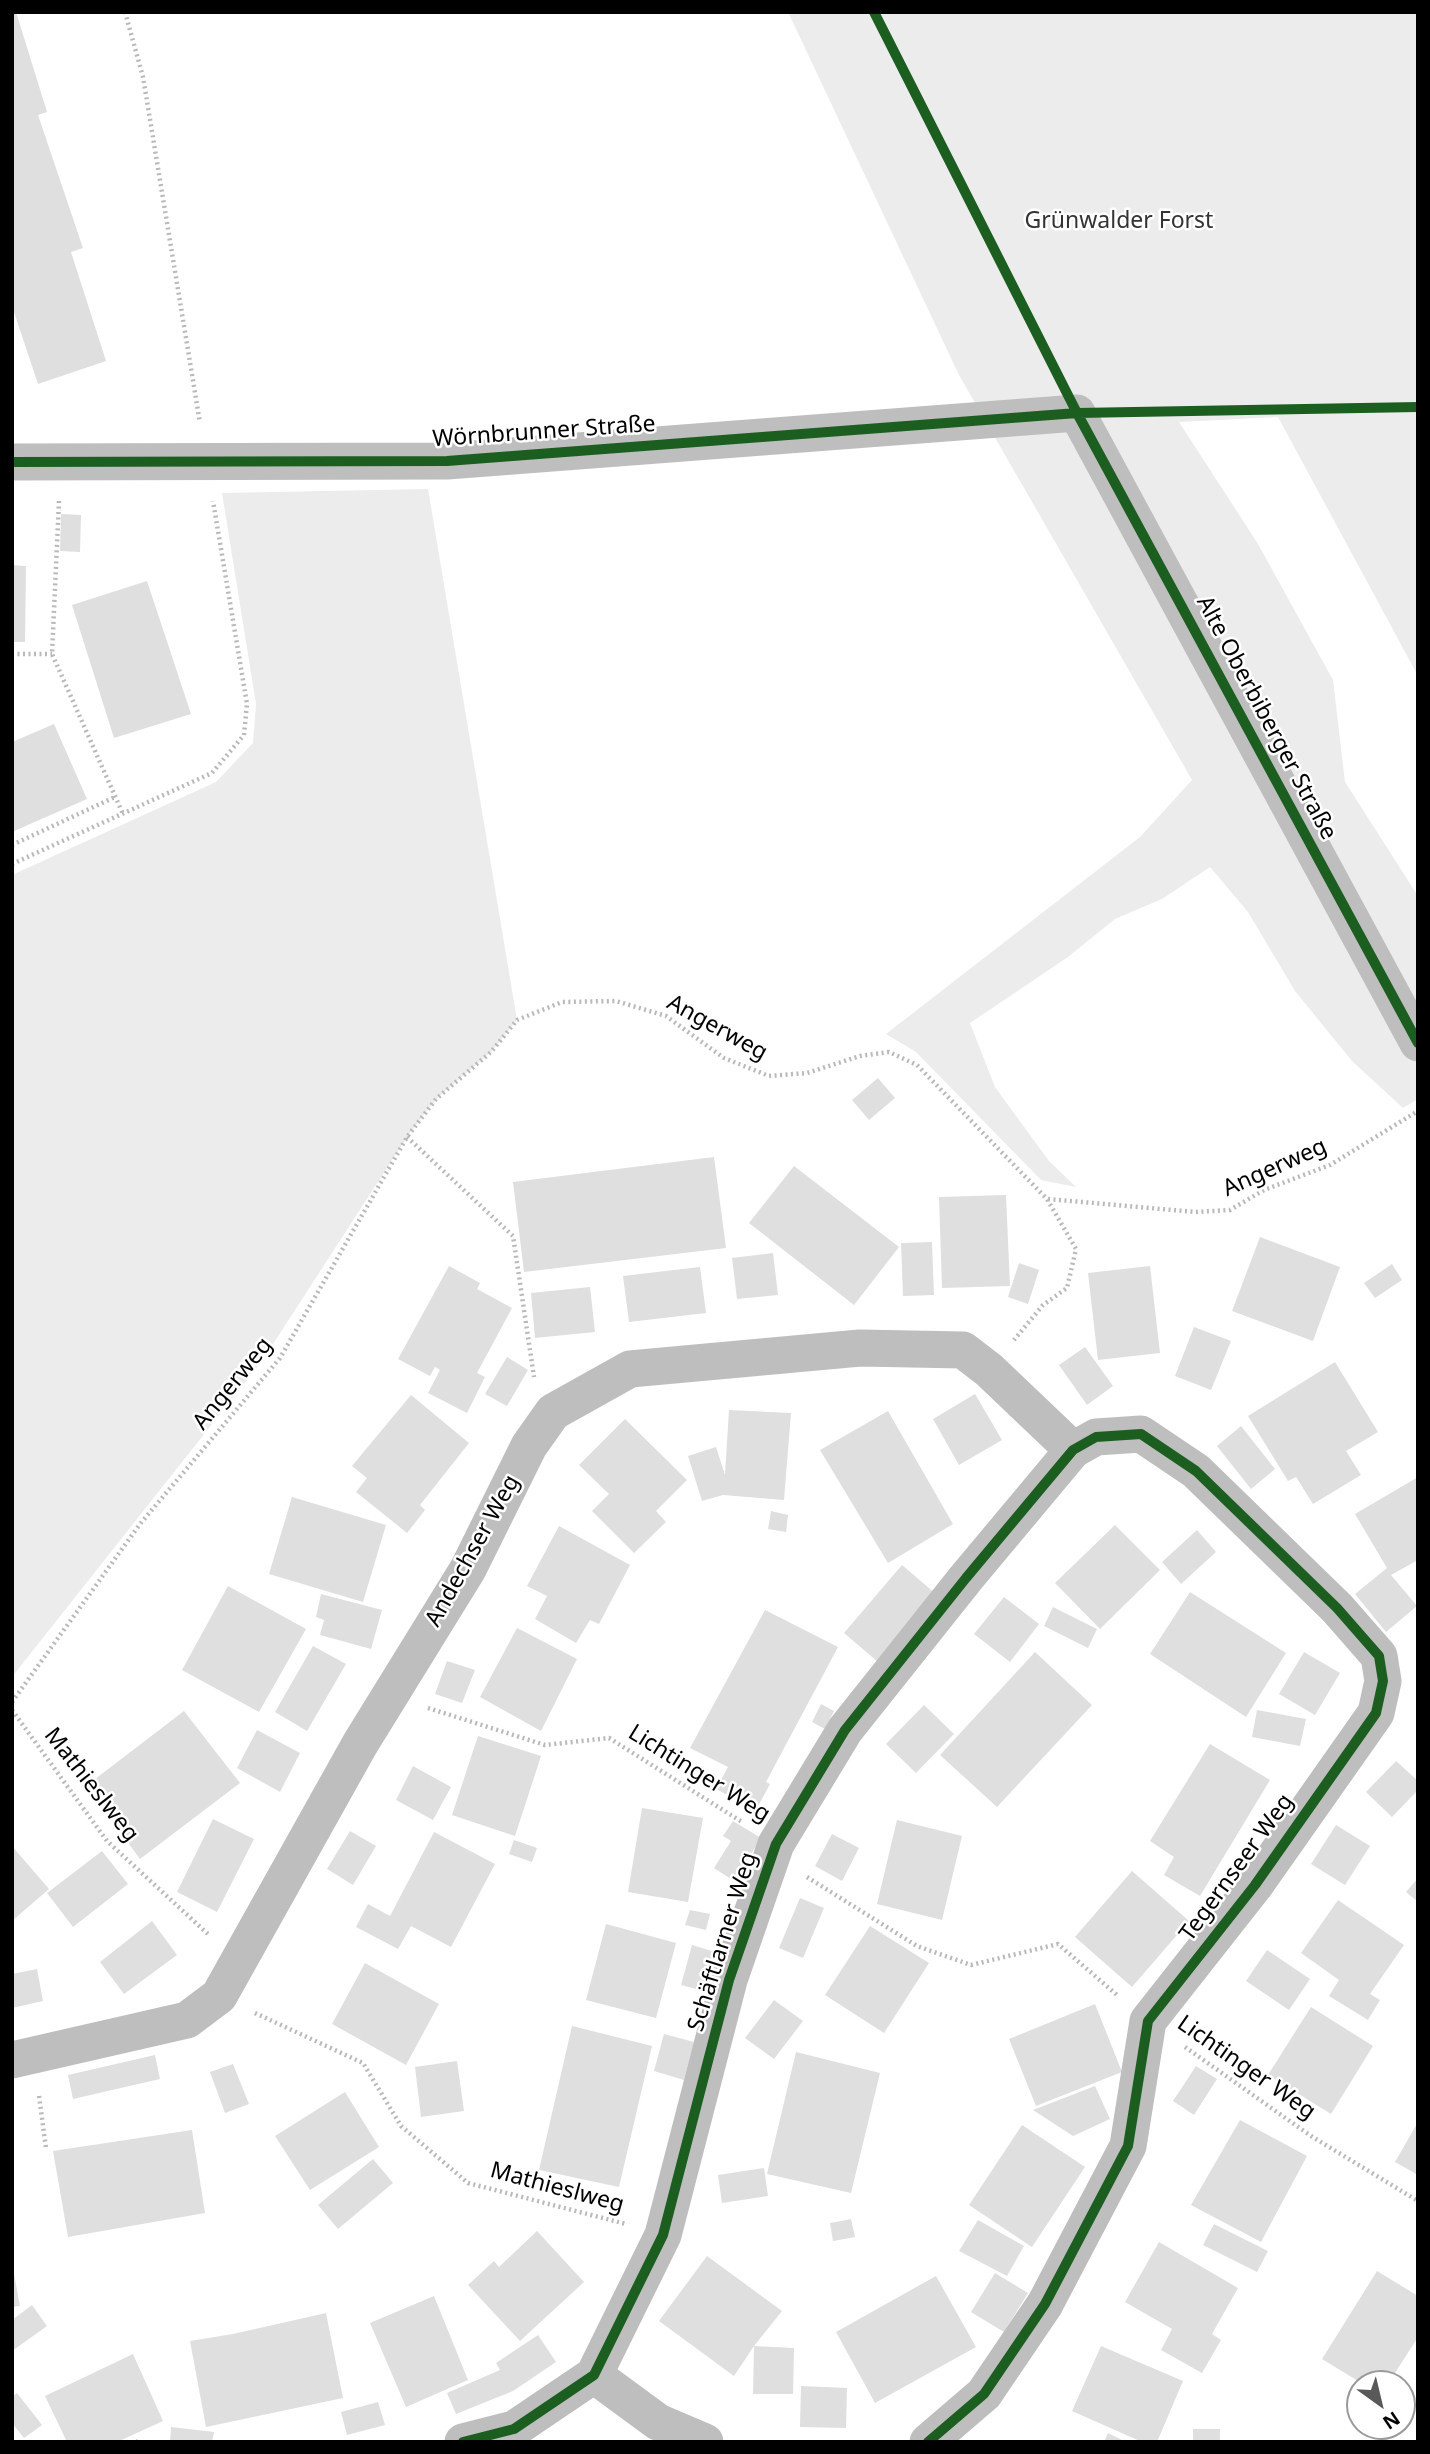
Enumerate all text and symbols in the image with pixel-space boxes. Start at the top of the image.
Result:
park label: Grünwalder Forst [1025,207,1213,235]
street label: Wörnbrunner Straße [431,410,657,454]
street label: Alte Oberbiberger Straße [1190,591,1342,845]
street label: Angerweg [662,989,772,1067]
street label: Angerweg [1219,1133,1331,1203]
street label: Angerweg [187,1332,279,1436]
street label: Andechser Weg [420,1470,526,1632]
street label: Lichtinger Weg [623,1719,775,1829]
street label: Mathieslweg [38,1722,144,1848]
street label: Tegernseer Weg [1174,1789,1300,1947]
street label: Schäftlarner Weg [683,1849,763,2035]
street label: Lichtinger Weg [1172,2010,1320,2126]
street label: Mathieslweg [487,2157,627,2219]
north arrow [1346,2370,1416,2440]
text: N [1378,2406,1405,2436]

